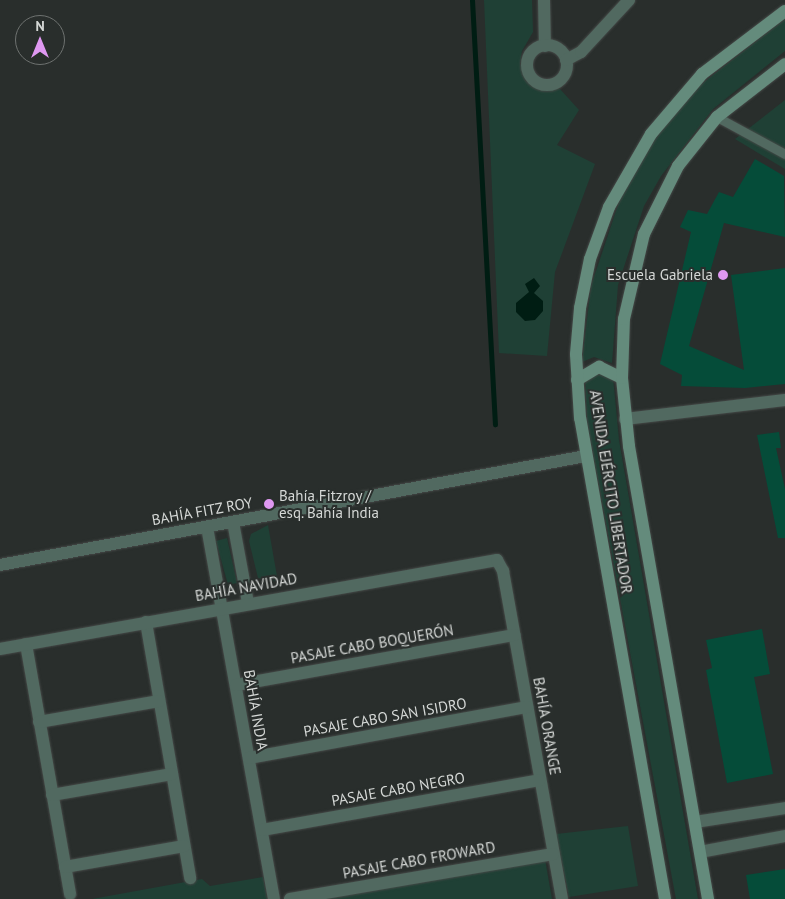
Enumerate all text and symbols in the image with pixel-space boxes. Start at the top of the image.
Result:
north arrow [15,15,65,65]
text: N [35,17,45,35]
place label: Escuela Gabriela [607,266,713,284]
marker: Escuela Gabriela [717,269,729,281]
street label: AVENIDA EJÉRCITO LIBERTADOR [586,388,636,596]
place label: Bahía Fitzroy / esq. Bahía India [279,486,380,521]
street label: BAHÍA FITZ ROY [150,493,254,529]
marker: Bahía Fitzroy / esq. Bahía India [263,498,275,510]
street label: BAHÍA NAVIDAD [193,569,299,605]
street label: PASAJE CABO BOQUERÓN [289,621,455,667]
street label: BAHÍA INDIA [240,668,272,752]
street label: BAHÍA ORANGE [529,675,565,777]
street label: PASAJE CABO SAN ISIDRO [302,694,468,740]
street label: PASAJE CABO NEGRO [330,768,466,810]
street label: PASAJE CABO FROWARD [341,838,497,882]

